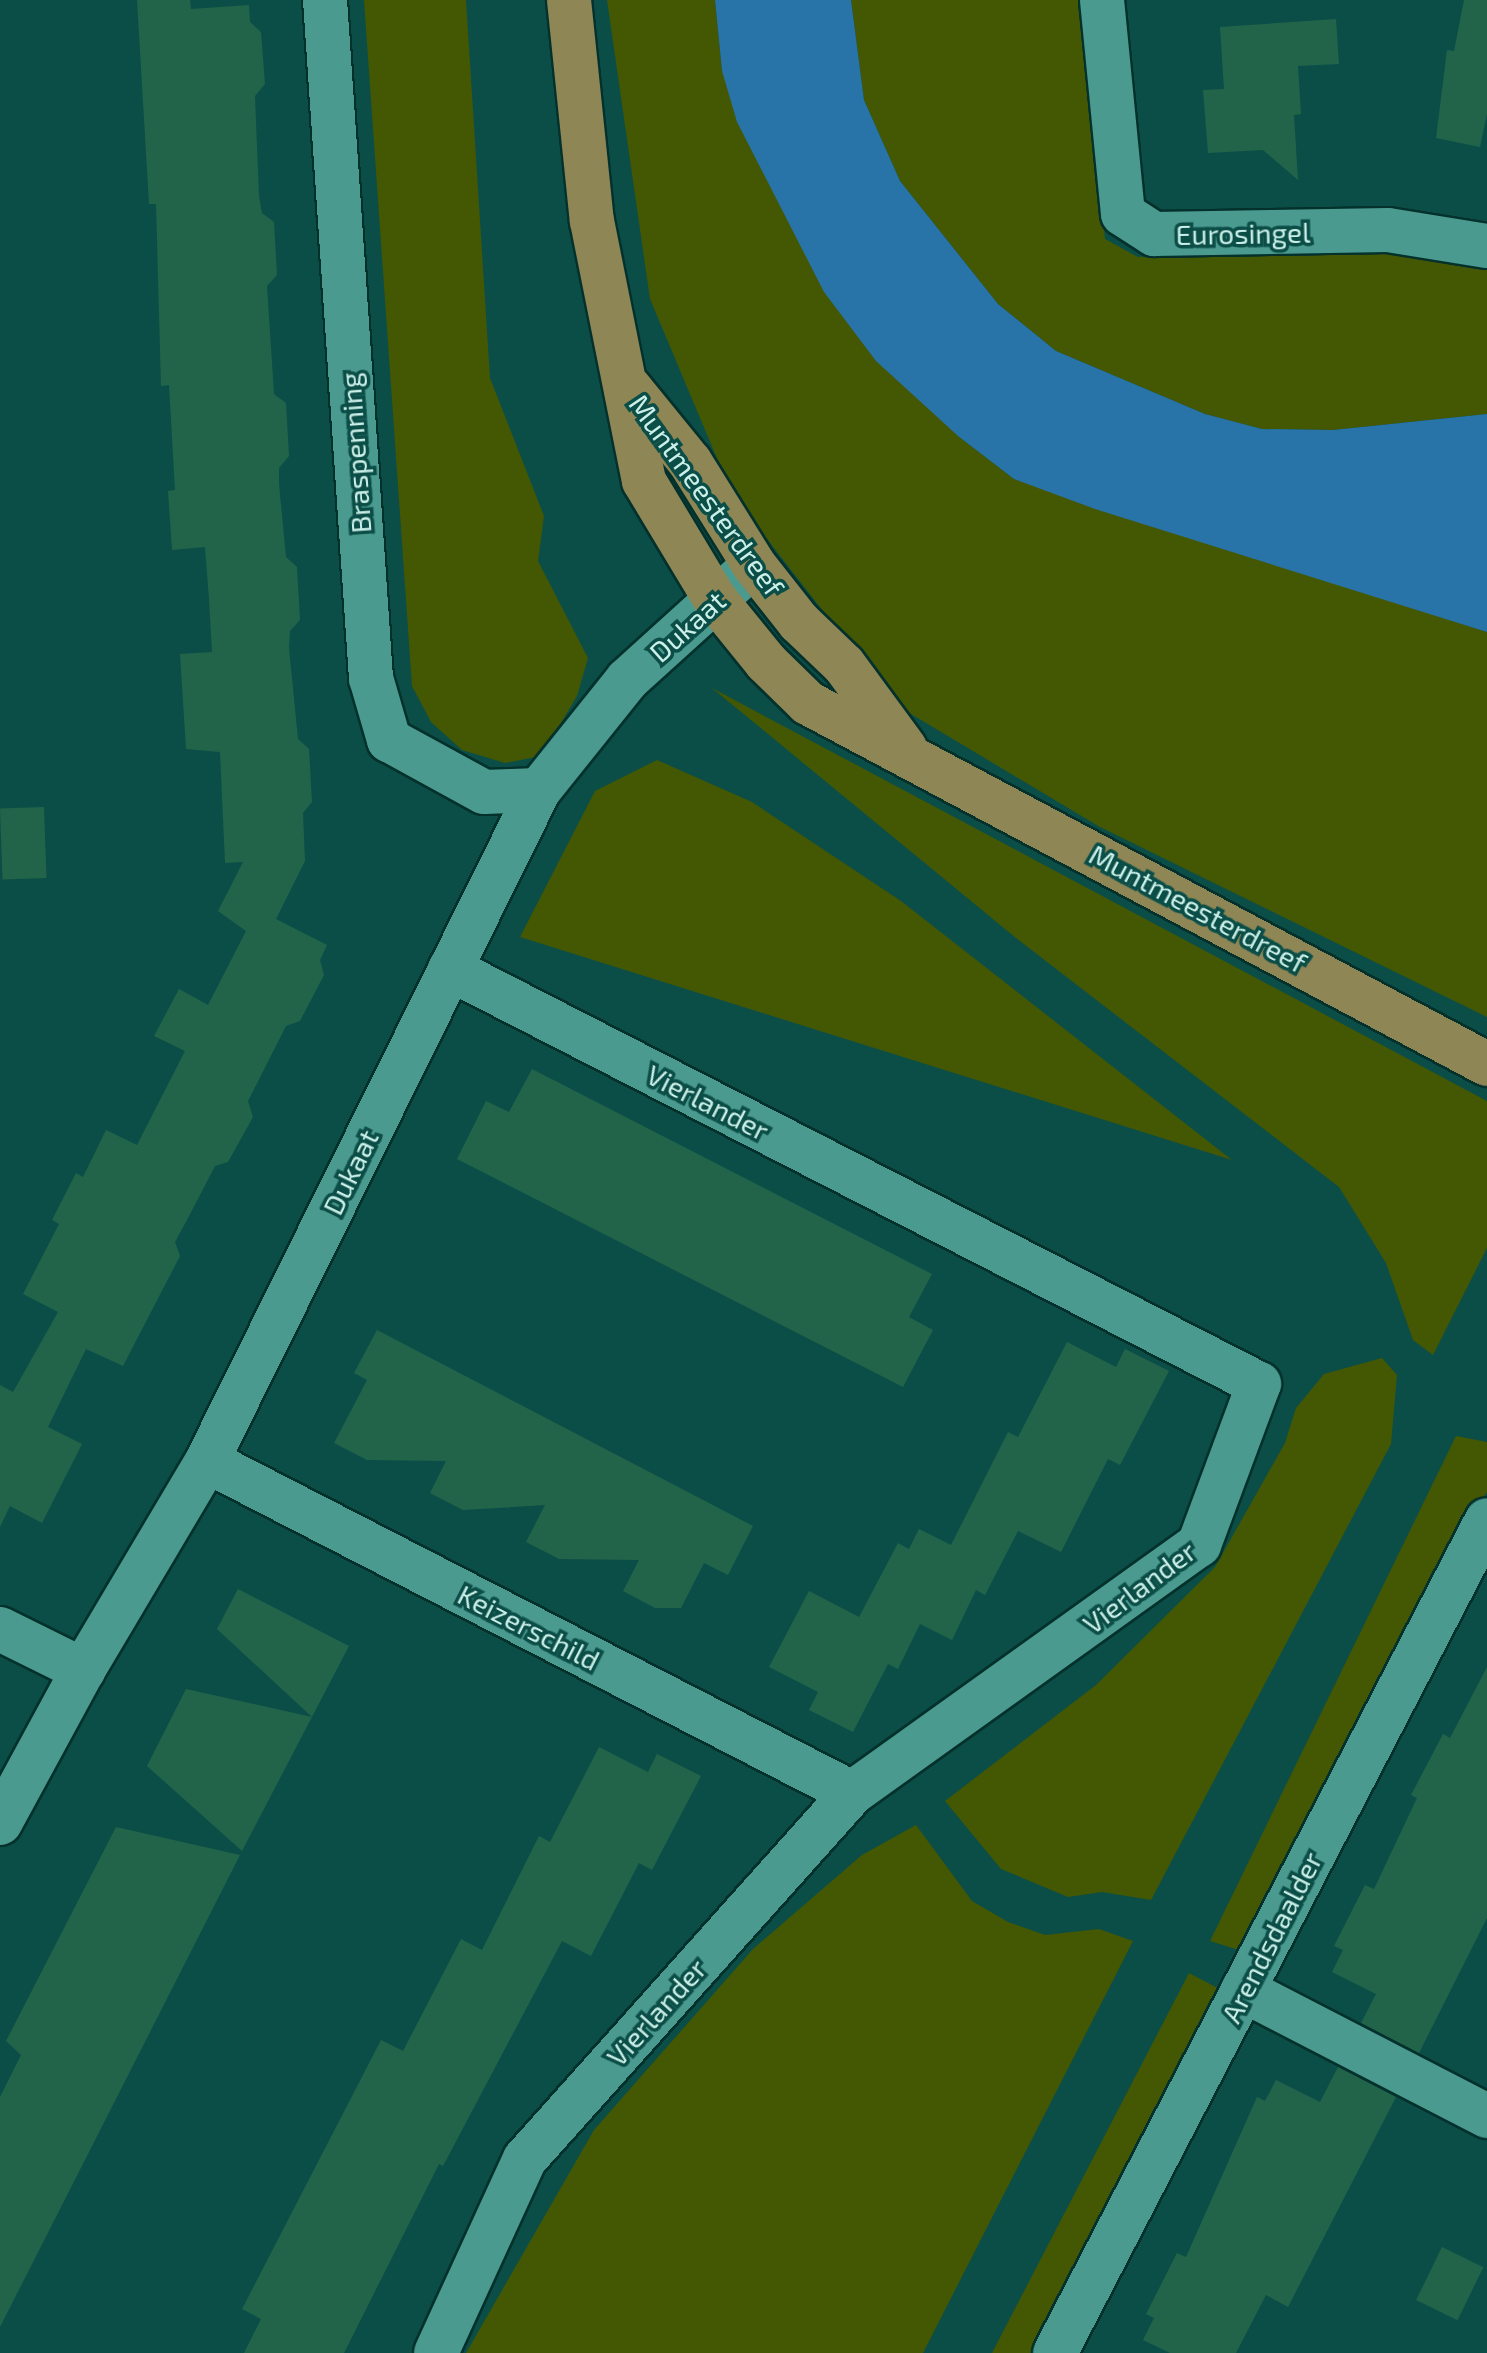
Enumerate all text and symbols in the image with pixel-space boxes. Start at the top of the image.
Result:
street label: Eurosingel [1175,215,1311,251]
street label: Braspenning [333,372,377,534]
street label: Muntmeesterdreef [623,388,791,602]
street label: Dukaat [642,583,732,669]
street label: Muntmeesterdreef [1084,837,1312,979]
street label: Vierlander [641,1057,775,1147]
street label: Dukaat [315,1124,385,1220]
street label: Vierlander [1076,1534,1202,1640]
street label: Keizerschild [453,1577,605,1677]
street label: Arendsdaalder [1214,1846,1328,2028]
street label: Vierlander [599,1952,713,2072]

